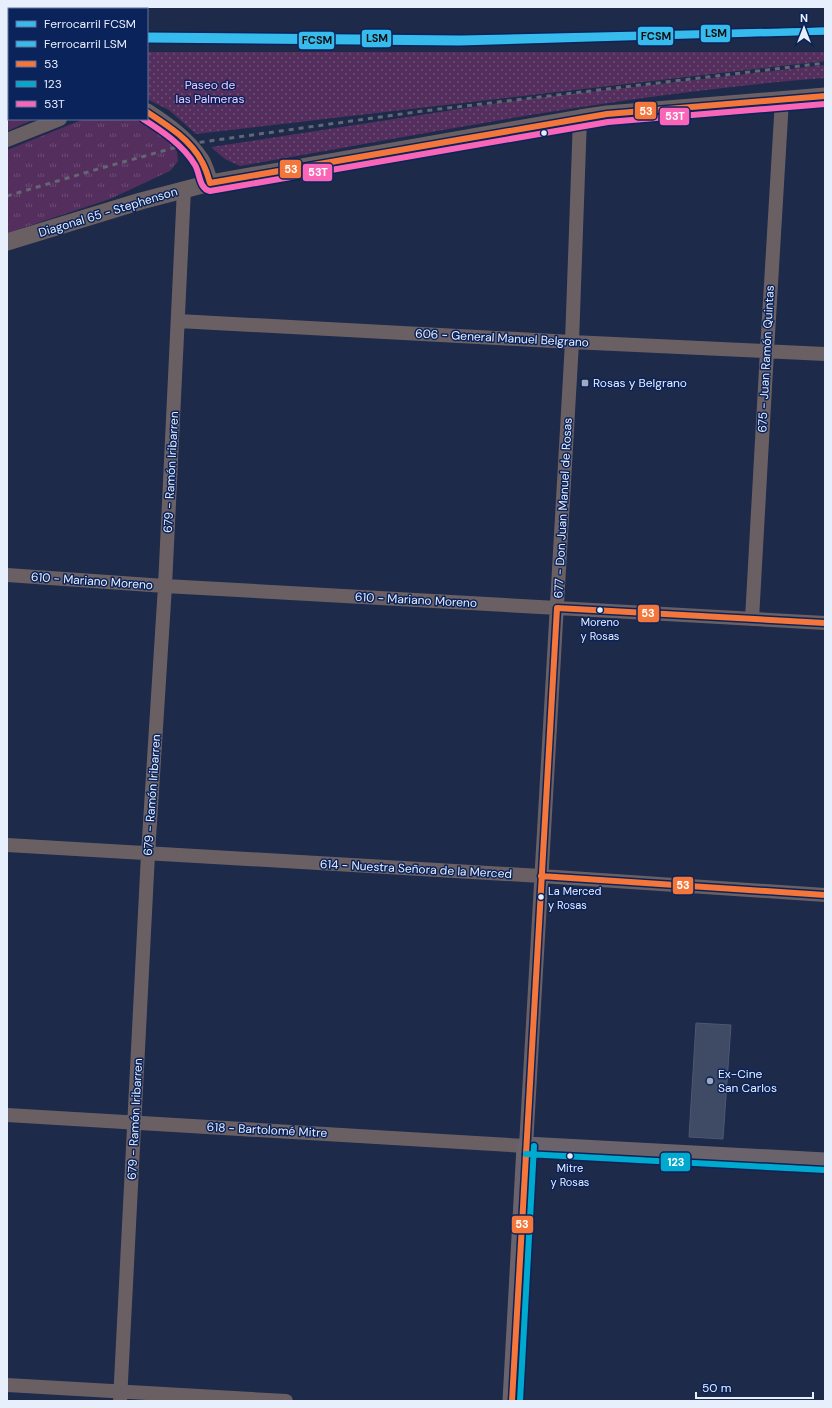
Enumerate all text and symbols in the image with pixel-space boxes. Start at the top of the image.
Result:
legend [8,8,148,120]
north arrow [784,8,824,48]
text: N [800,11,808,25]
text: Ferrocarril FCSM [44,16,136,32]
line badge: LSM [700,24,731,43]
line badge: FCSM [637,26,674,46]
text: LSM [705,26,727,40]
line badge: LSM [361,29,392,48]
text: FCSM [641,29,671,43]
line badge: FCSM [298,31,335,50]
text: LSM [366,31,388,45]
text: FCSM [302,33,332,47]
text: Ferrocarril LSM [44,36,127,52]
text: 53 [44,56,58,72]
text: 123 [44,76,62,92]
park label: Paseo de las Palmeras [176,77,244,107]
text: 53T [44,96,65,112]
line badge: 53 [634,101,657,120]
text: 53 [639,104,653,118]
line badge: 53T [659,107,690,126]
text: 53T [665,109,685,123]
unlabelled marker [539,128,549,138]
line badge: 53 [279,159,302,179]
text: 53 [284,162,298,176]
line badge: 53T [302,163,333,182]
text: 53T [308,165,328,179]
street label: Diagonal 65 - Stephenson [37,183,180,241]
street label: 675 - Juan Ramón Quintas [754,285,778,433]
street label: 606 - General Manuel Belgrano [415,325,589,351]
place label: Rosas y Belgrano [593,375,687,391]
marker: Rosas y Belgrano [580,378,590,388]
street label: 679 - Ramón Iribarren [160,411,182,533]
street label: 677 - Don Juan Manuel de Rosas [550,417,576,599]
street label: 610 - Mariano Moreno [30,569,154,593]
street label: 610 - Mariano Moreno [355,589,477,611]
line badge: 53 [637,604,660,623]
marker: Moreno y Rosas [595,605,605,615]
text: 53 [641,606,655,620]
place label: Moreno y Rosas [581,615,619,643]
street label: 679 - Ramón Iribarren [140,734,164,856]
street label: 614 - Nuestra Señora de la Merced [320,856,512,882]
line badge: 53 [672,876,694,895]
text: 53 [676,878,690,892]
place label: La Merced y Rosas [548,884,602,912]
marker: La Merced y Rosas [536,892,546,902]
street label: 679 - Ramón Iribarren [124,1058,146,1180]
place label: Ex-Cine San Carlos [718,1066,777,1096]
marker: Ex-Cine San Carlos [705,1076,715,1086]
street label: 618 - Bartolomé Mitre [206,1119,328,1141]
marker: Mitre y Rosas [565,1151,575,1161]
line badge: 123 [660,1152,691,1172]
text: 123 [668,1155,684,1169]
place label: Mitre y Rosas [551,1161,589,1189]
line badge: 53 [511,1215,534,1234]
text: 53 [515,1217,529,1231]
scale bar [696,1374,813,1400]
text: 50 m [702,1380,731,1396]

